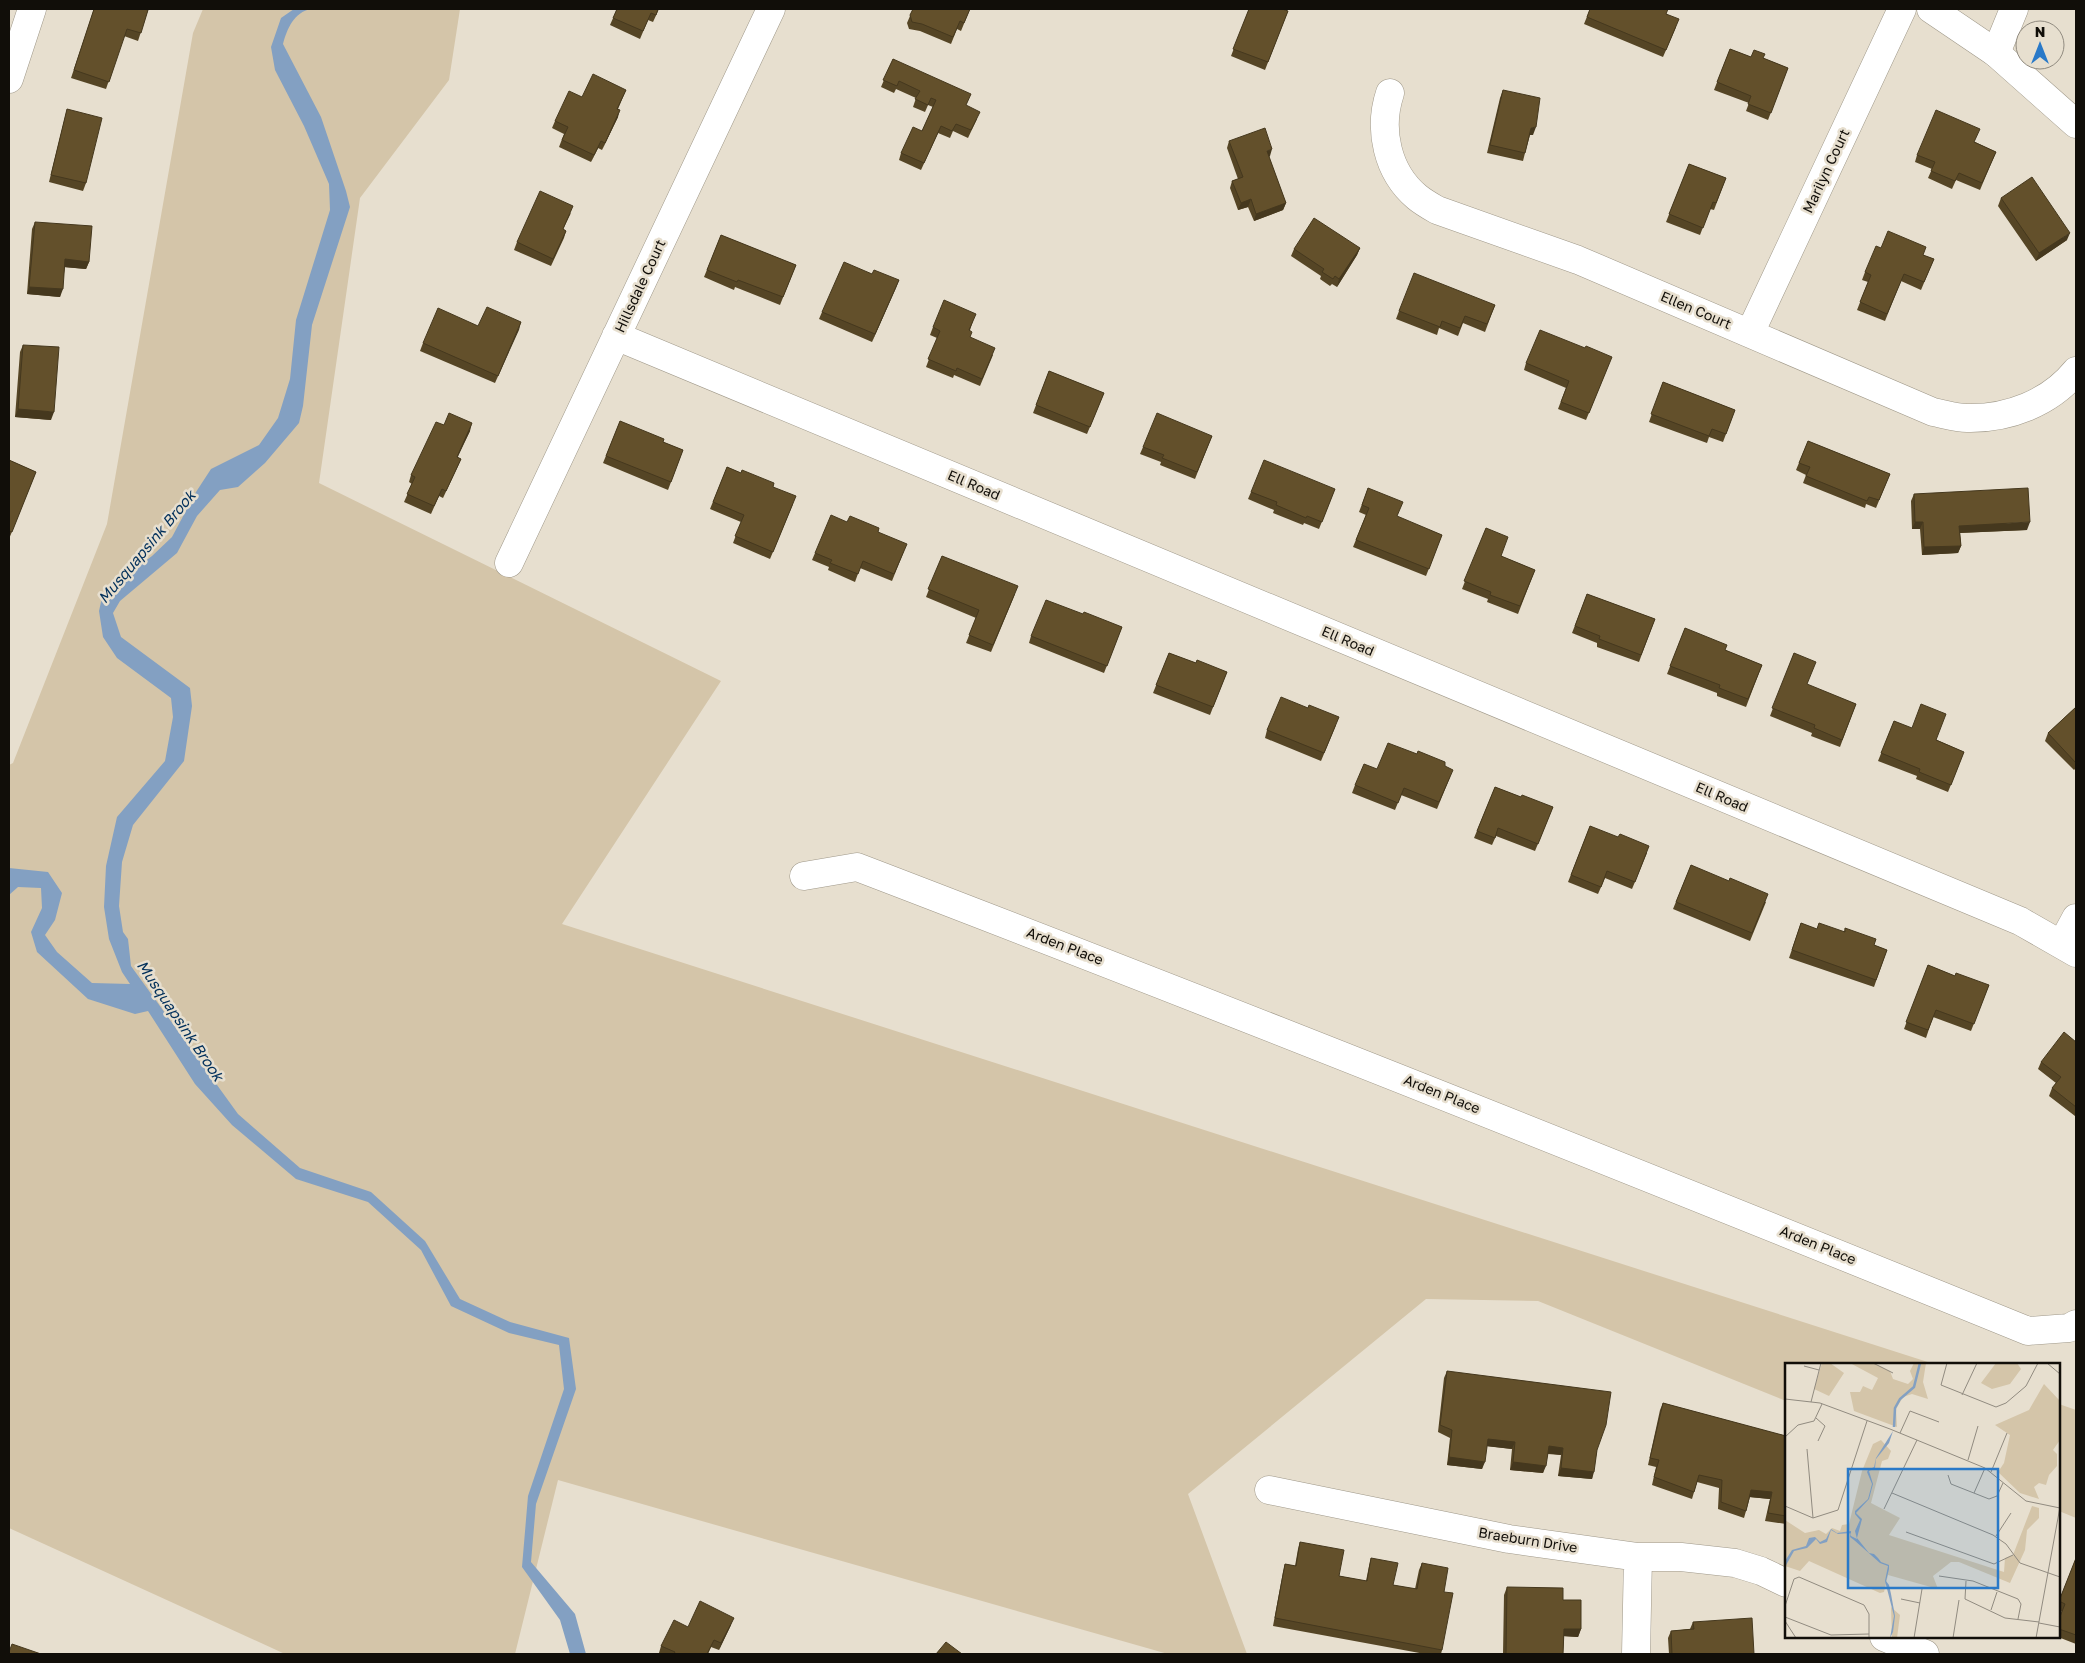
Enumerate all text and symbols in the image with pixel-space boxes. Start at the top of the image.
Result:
north arrow [2015,20,2065,70]
text: N [2035,23,2045,40]
street label: Marilyn Court [1799,126,1852,216]
street label: Hillsdale Court [611,236,669,335]
street label: Ellen Court [1658,287,1734,332]
street label: Ell Road [945,466,1003,503]
water label: Musquapsink Brook [94,485,200,606]
street label: Ell Road [1319,622,1377,659]
street label: Ell Road [1693,778,1751,815]
street label: Arden Place [1024,923,1106,968]
water label: Musquapsink Brook [134,957,229,1085]
street label: Arden Place [1402,1071,1483,1117]
street label: Arden Place [1778,1222,1859,1268]
inset map [1785,1363,2060,1638]
street label: Braeburn Drive [1477,1523,1579,1556]

